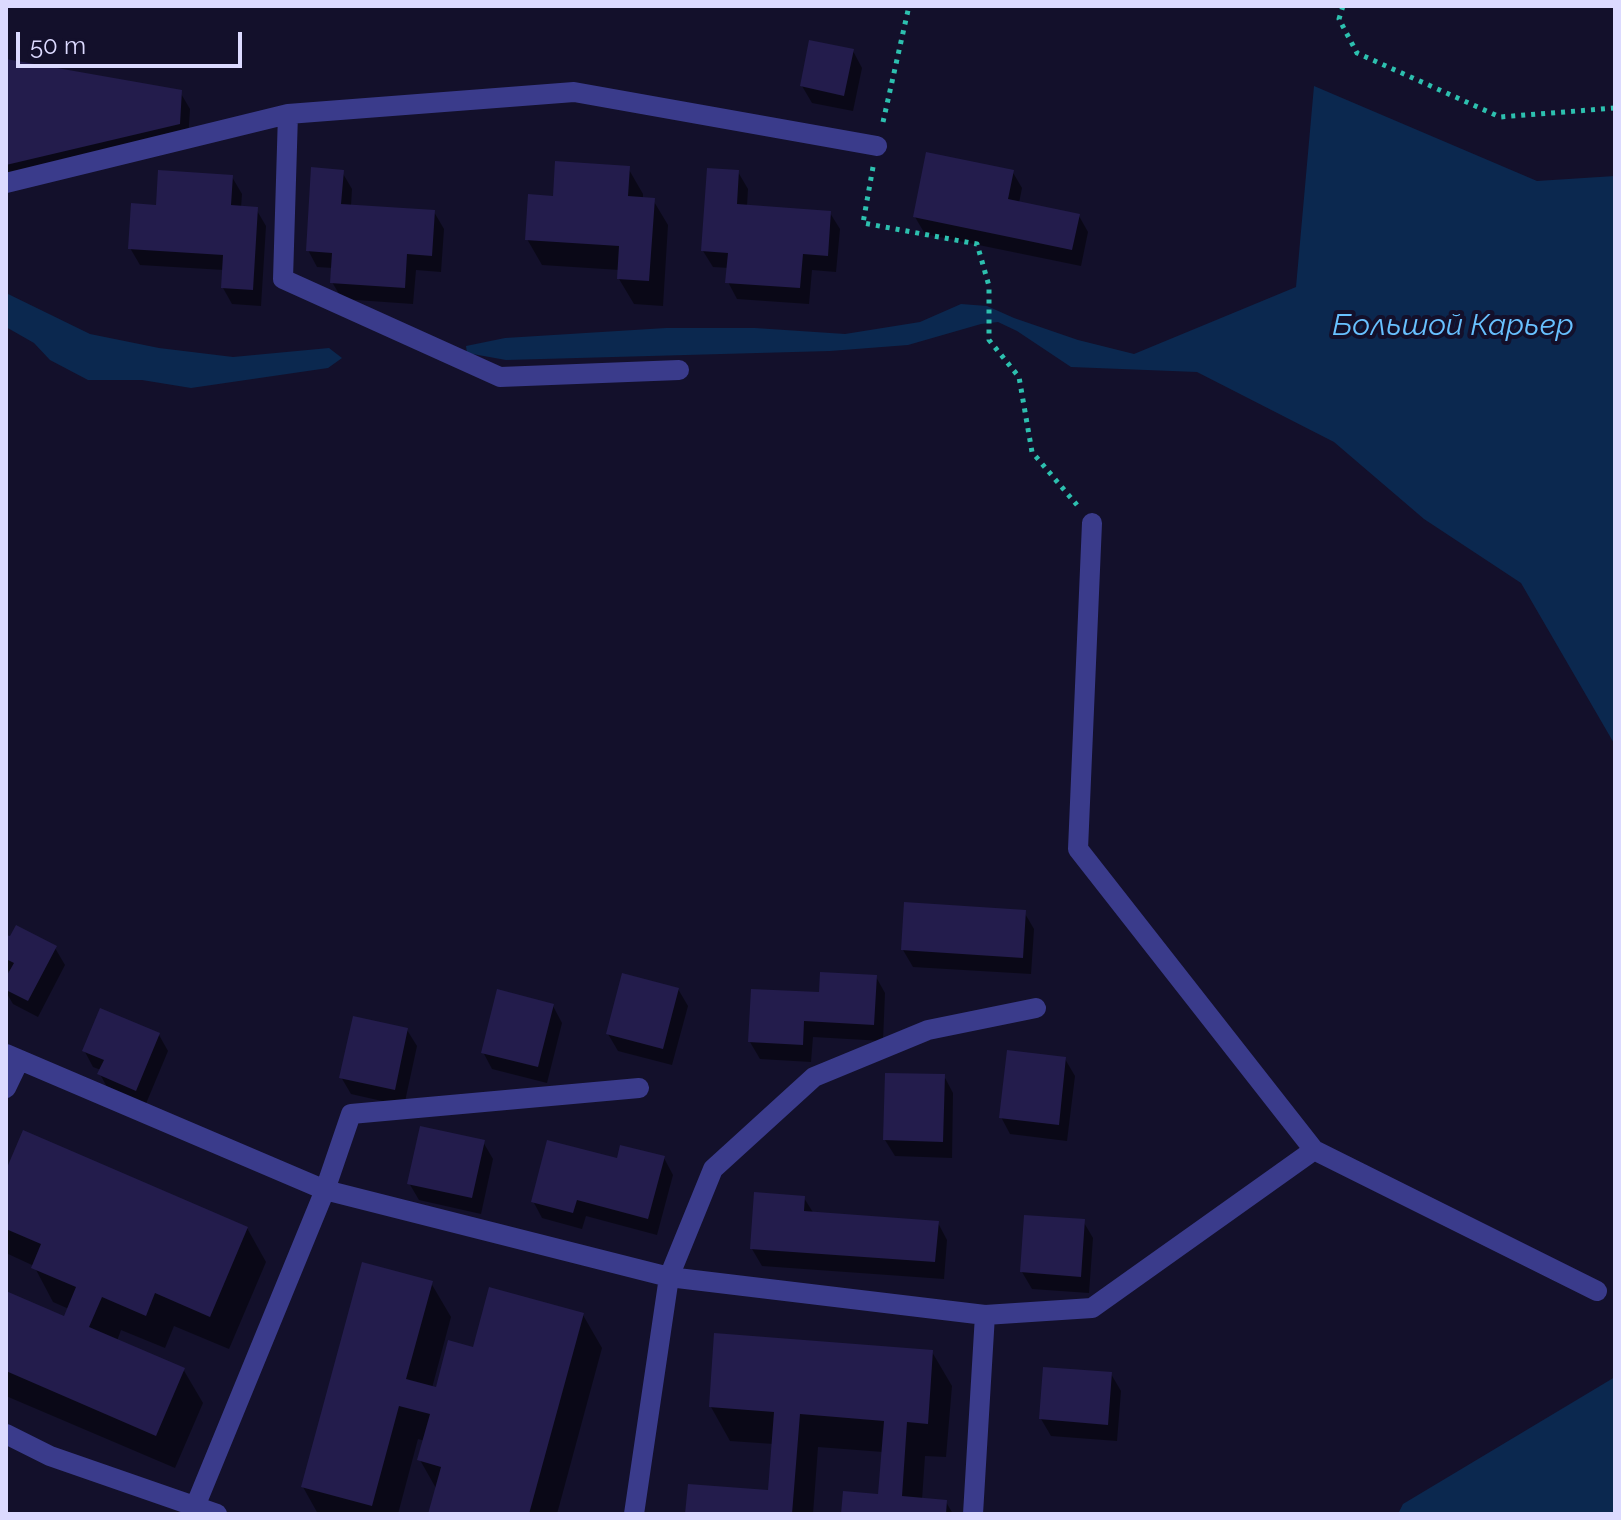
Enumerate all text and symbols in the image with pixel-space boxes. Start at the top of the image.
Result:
scale bar [20,16,246,66]
text: 50 m [30,31,86,60]
water label: Большой Карьер [1332,308,1574,344]

